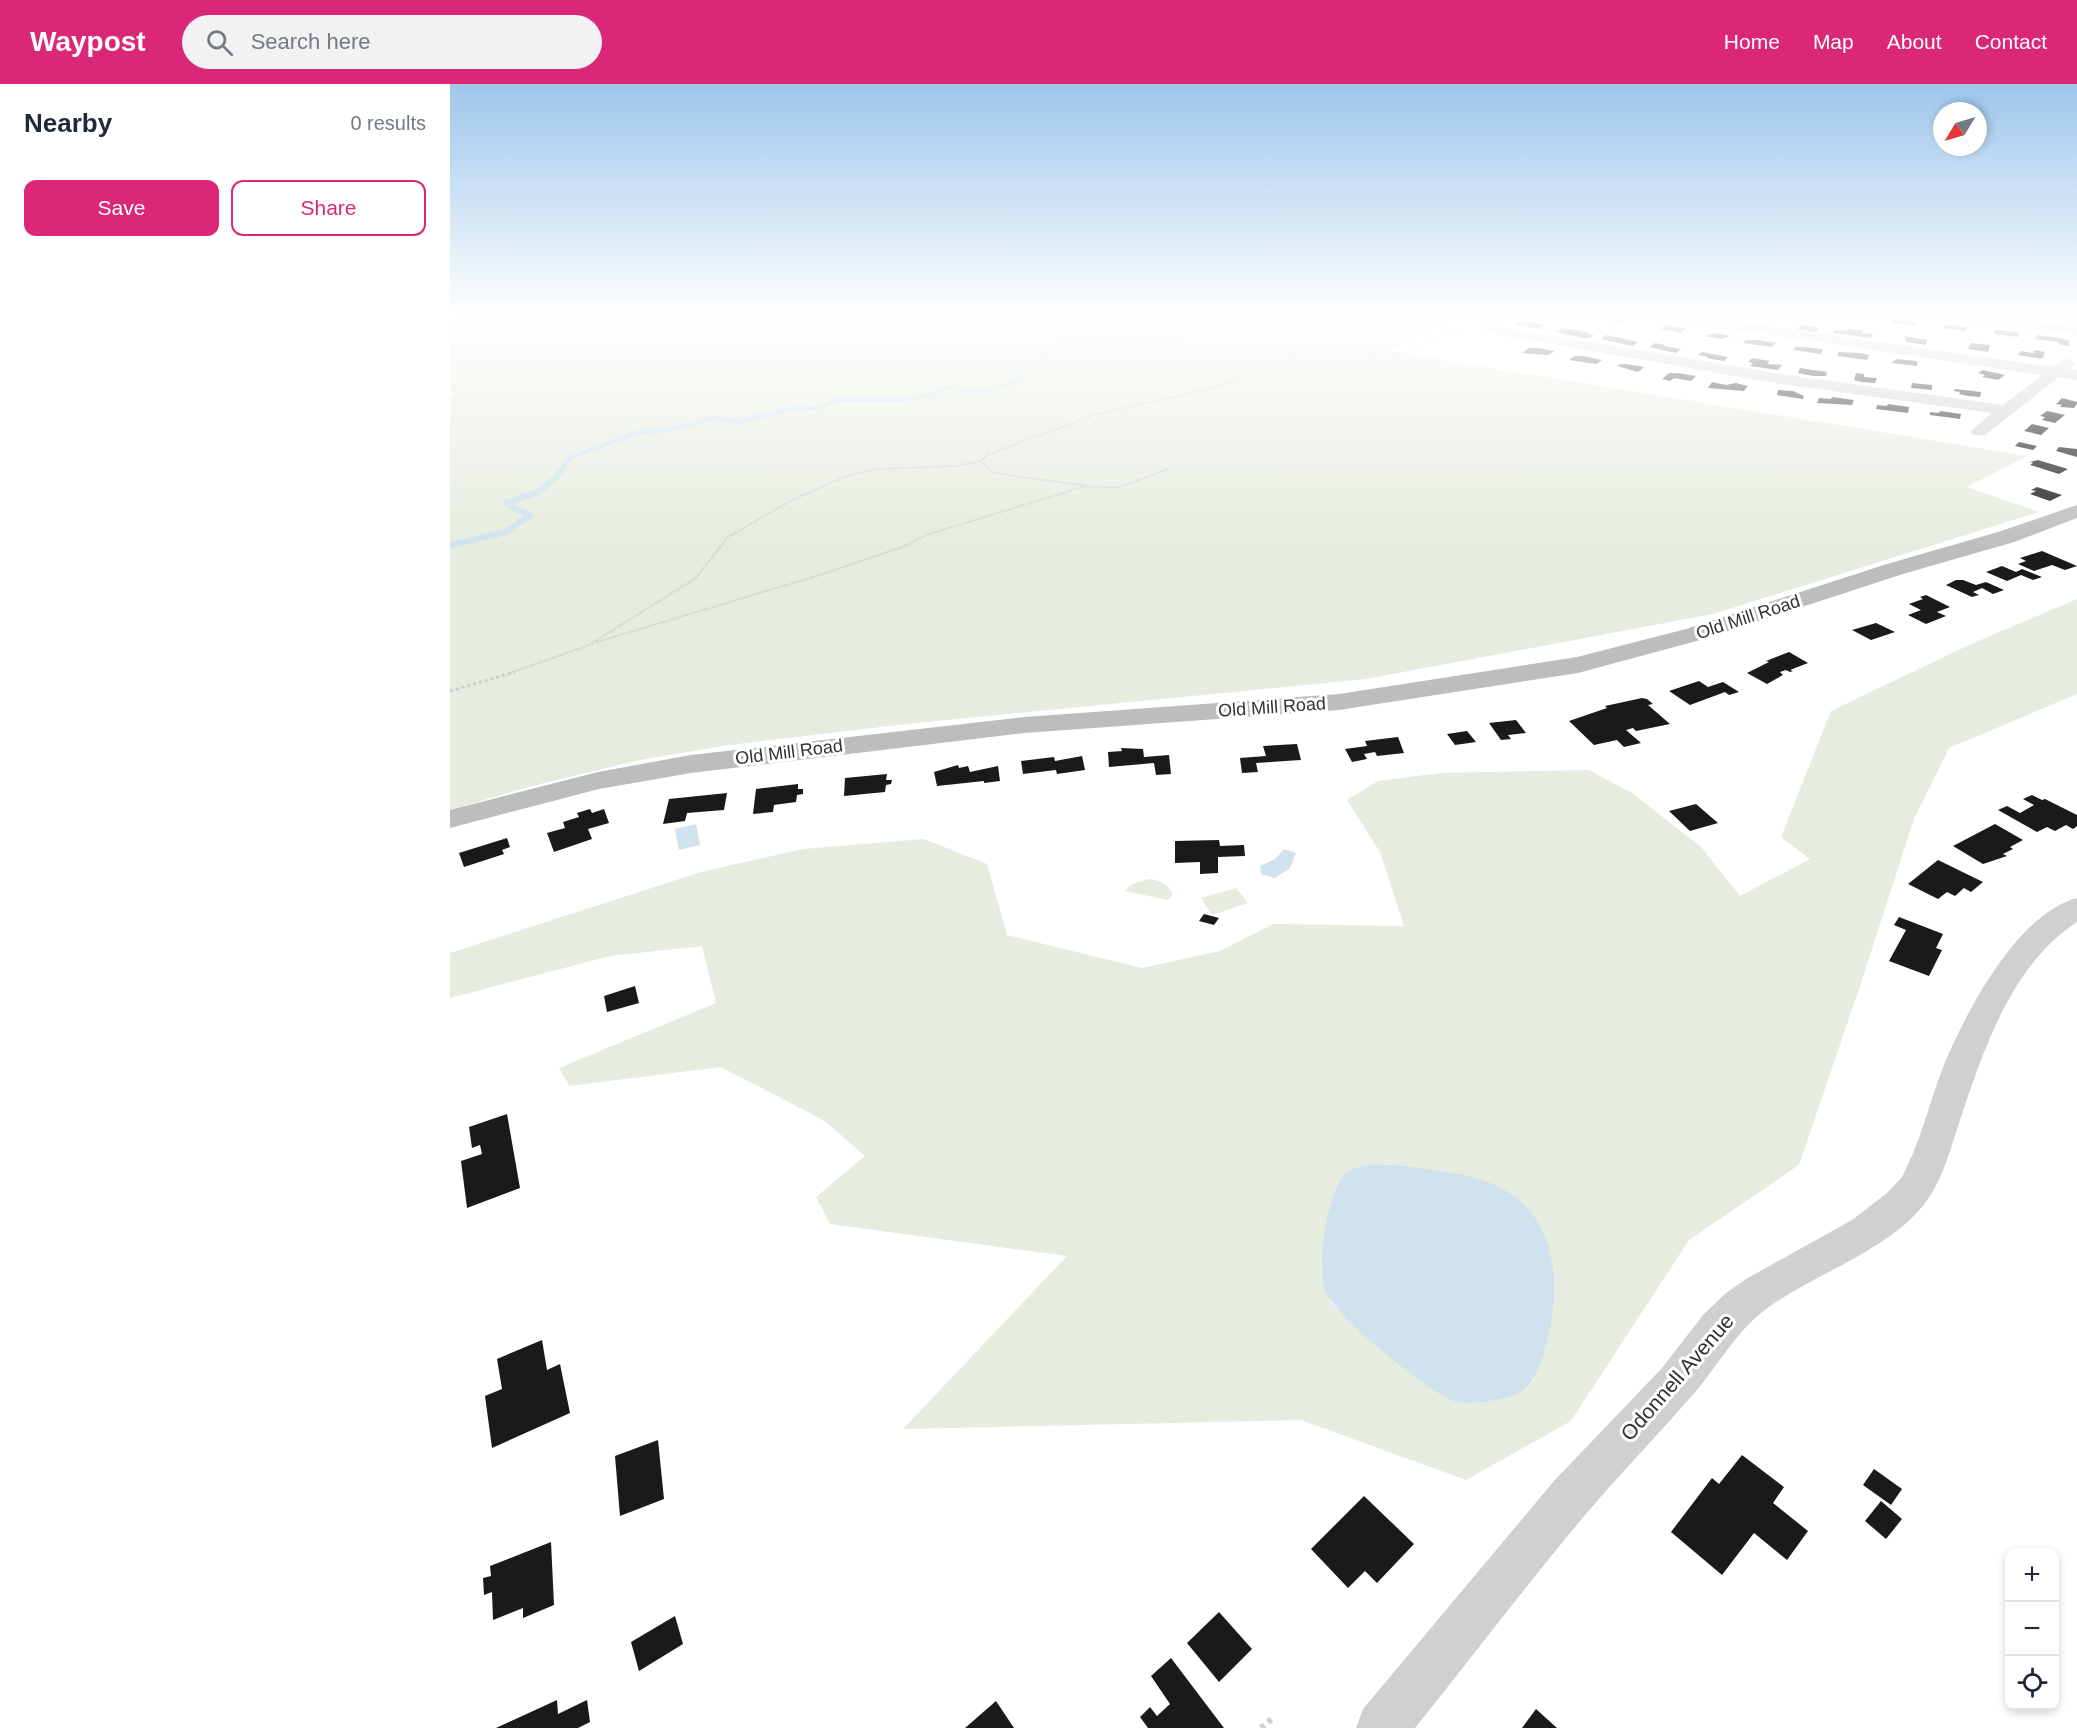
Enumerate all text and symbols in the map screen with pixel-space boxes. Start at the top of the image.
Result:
search box [182,15,602,69]
text: Waypost [30,26,146,57]
icon: search [203,26,236,59]
text: Search here [251,29,371,54]
text: Home [1724,30,1780,53]
text: Map [1813,30,1854,53]
text: About [1887,30,1942,53]
text: Contact [1975,30,2047,53]
north arrow [1933,102,1987,156]
text: Nearby [24,108,112,138]
text: 0 results [350,112,426,134]
button: Save [24,180,219,236]
button: Share [231,180,426,236]
street label: Old Mill Road [1694,591,1802,643]
street label: Old Mill Road [1217,693,1327,721]
street label: Old Mill Road [734,735,844,769]
street label: Odonnell Avenue [1616,1309,1738,1445]
map controls [2005,1548,2059,1710]
button: + [2005,1548,2059,1602]
button: − [2005,1602,2059,1656]
button: locate [2005,1656,2059,1710]

